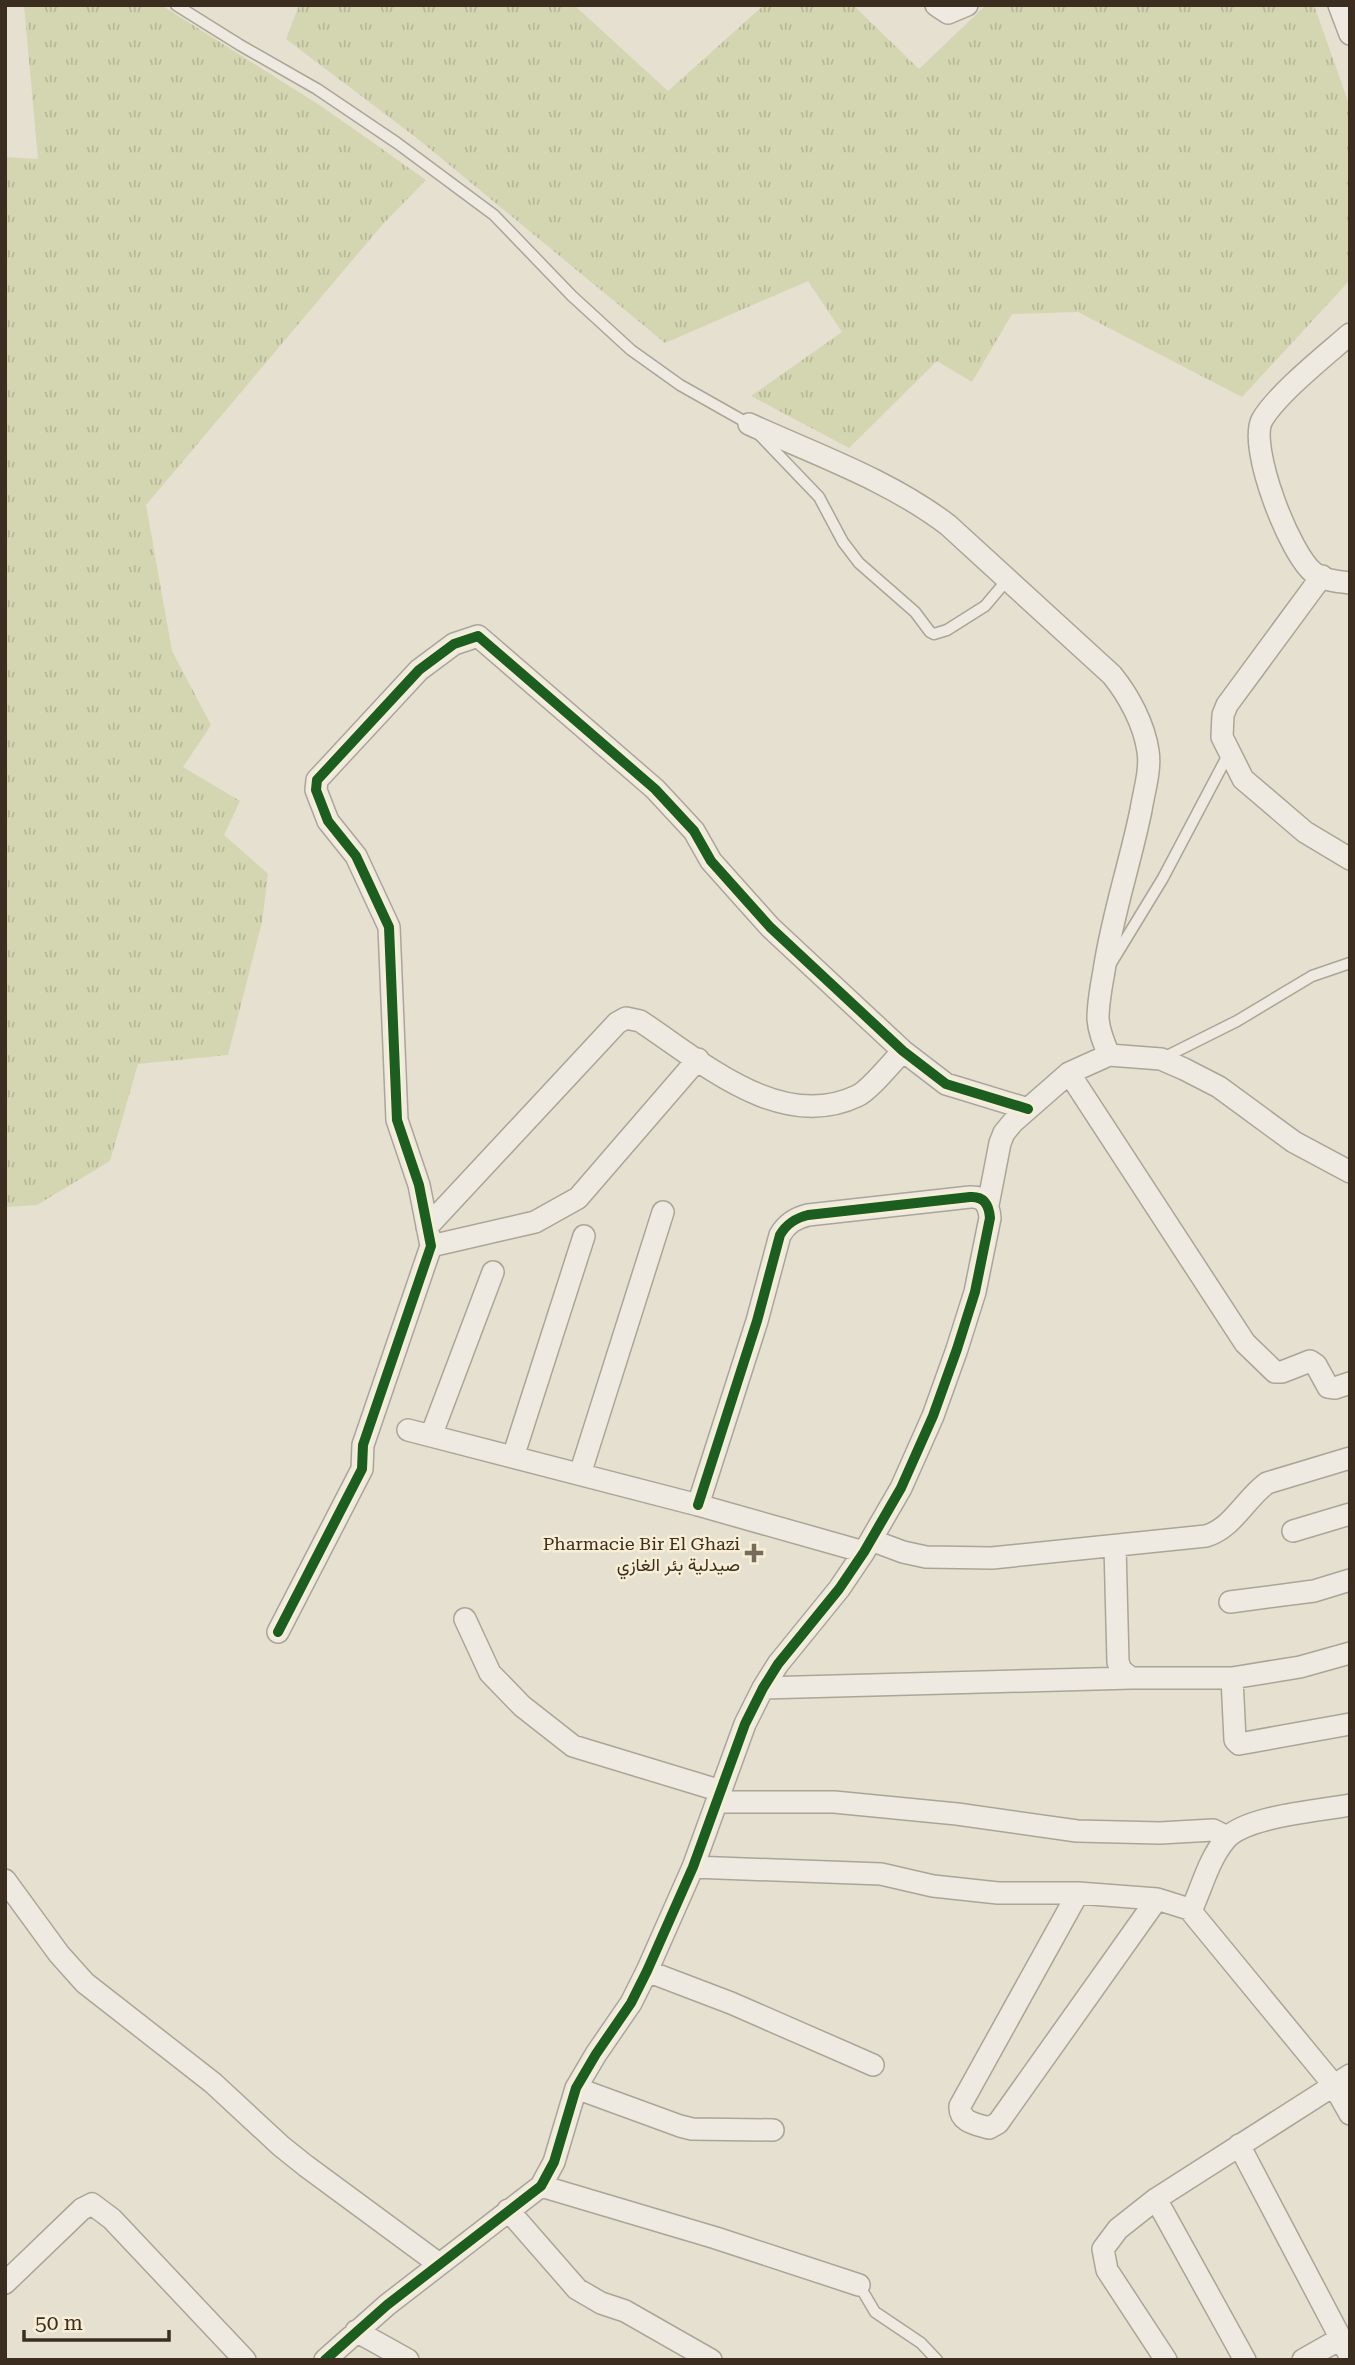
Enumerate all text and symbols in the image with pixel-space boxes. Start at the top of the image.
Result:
place label: Pharmacie Bir El Ghazi صيدلية بئر الغازي [543,1533,740,1580]
marker: Pharmacie Bir El Ghazi صيدلية بئر الغازي [746,1545,762,1561]
scale bar [24,2298,170,2342]
text: 50 m [35,2311,83,2335]

